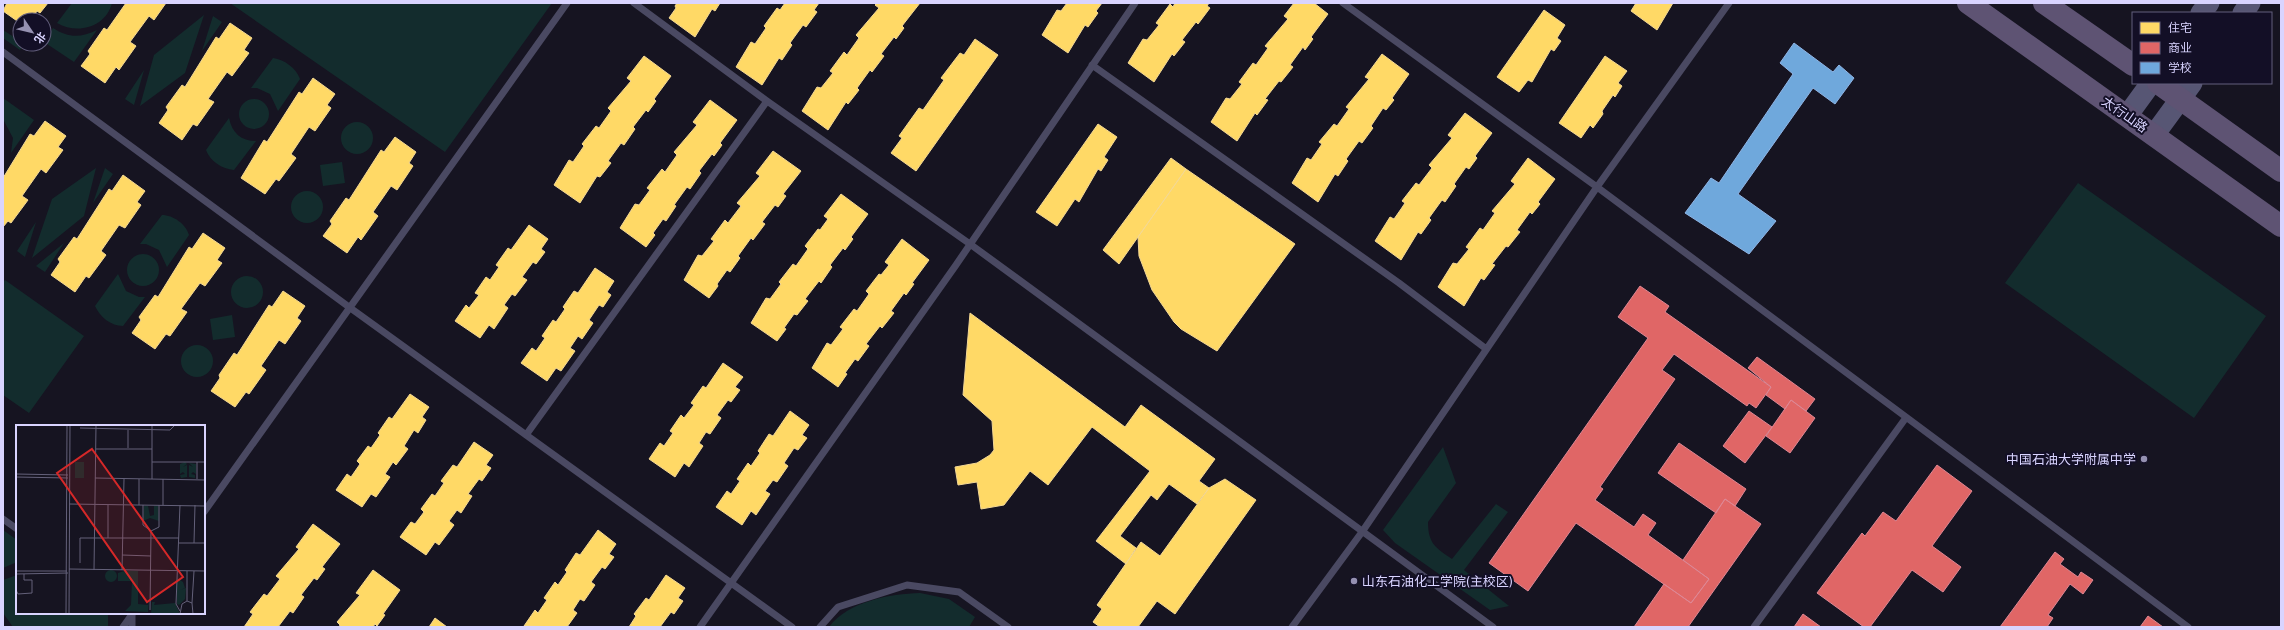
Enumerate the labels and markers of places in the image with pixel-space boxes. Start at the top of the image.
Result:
place label: 中国石油大学附属中学 [2006,452,2136,467]
marker: 中国石油大学附属中学 [2139,454,2149,464]
place label: 山东石油化工学院(主校区) [1362,574,1513,589]
marker: 山东石油化工学院(主校区) [1349,576,1359,586]

